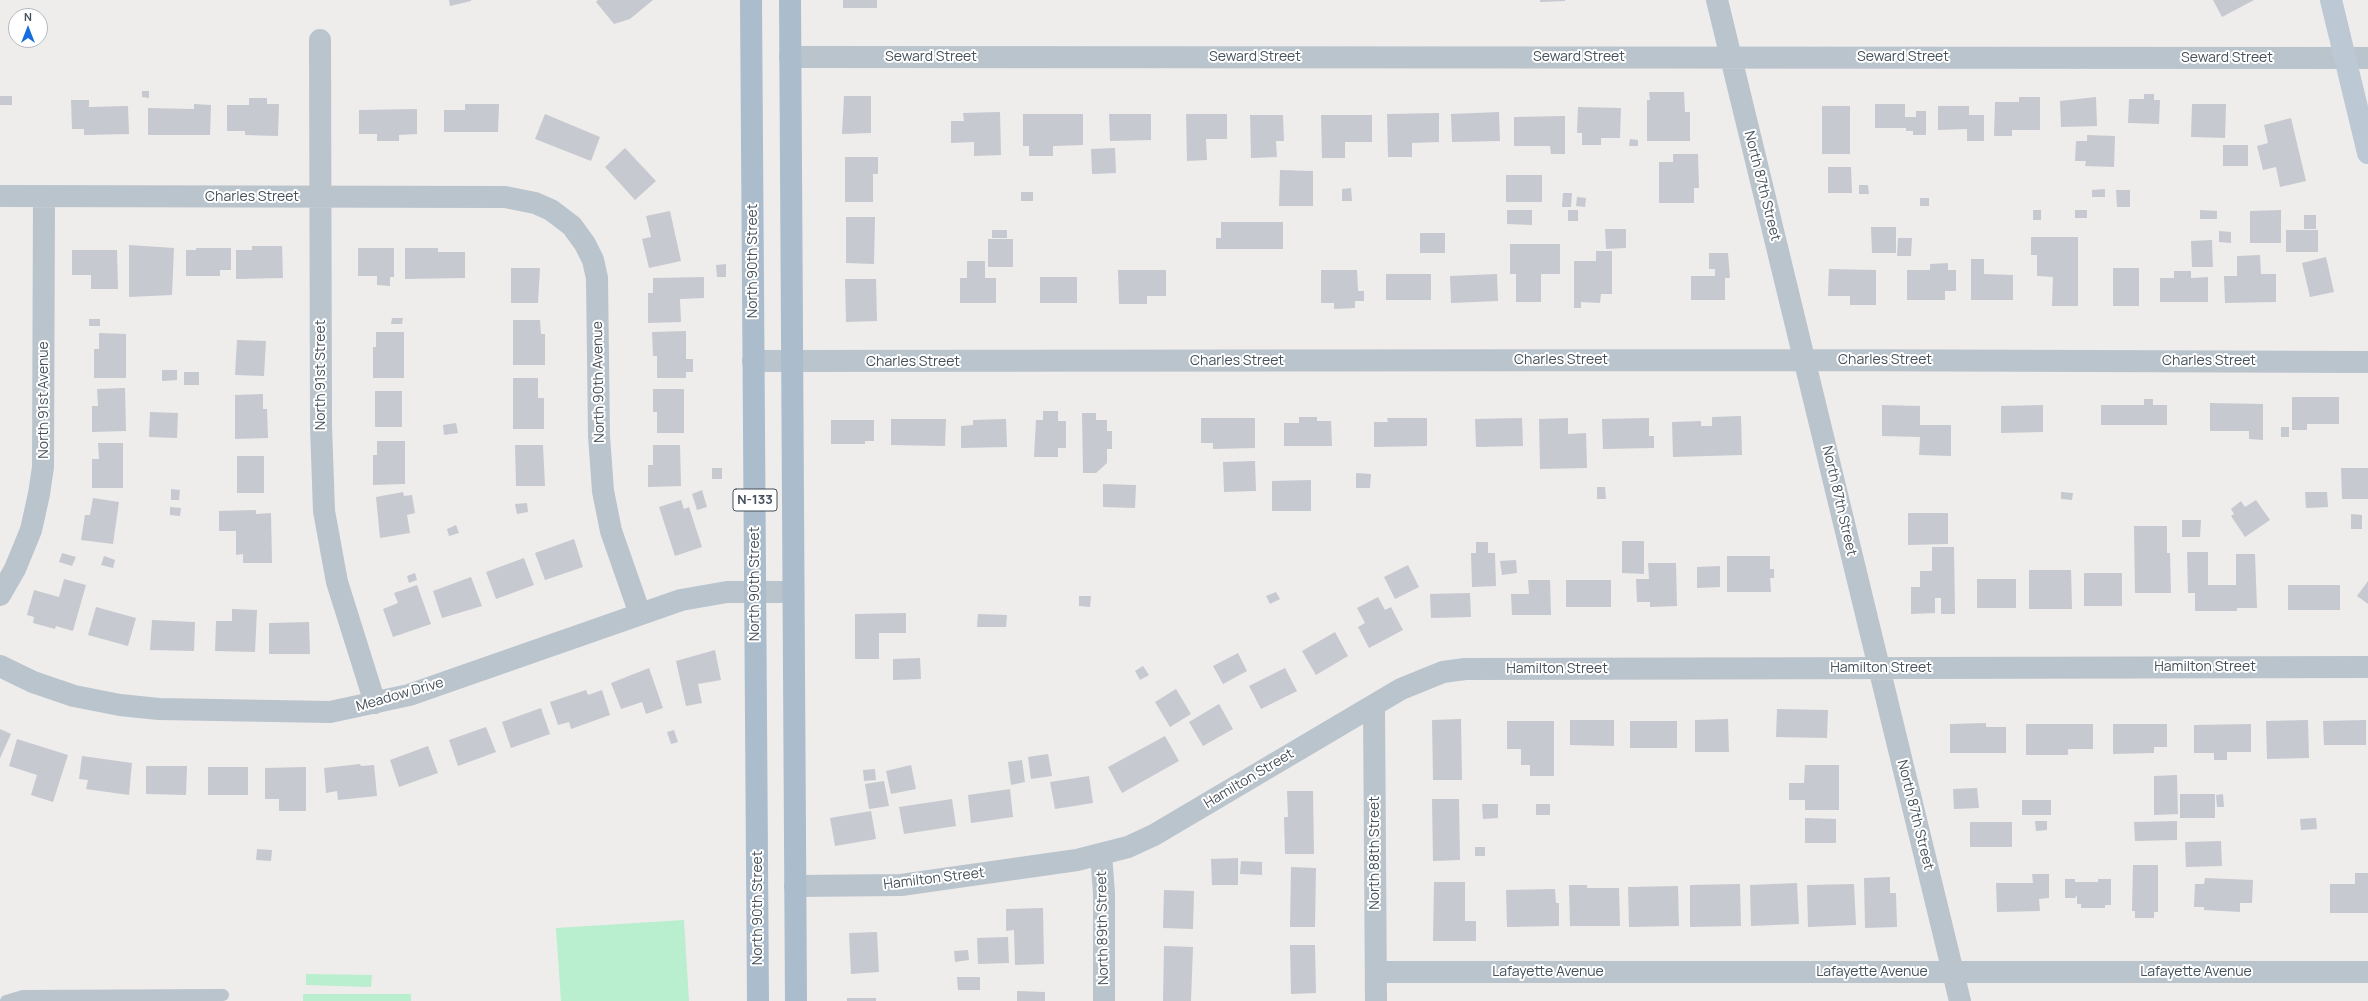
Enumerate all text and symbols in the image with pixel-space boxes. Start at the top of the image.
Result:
north arrow [8,8,48,48]
text: N [24,9,32,24]
street label: Seward Street [885,49,977,65]
street label: Seward Street [1209,49,1301,65]
street label: Seward Street [1533,49,1625,65]
street label: Seward Street [1857,49,1949,65]
street label: Seward Street [2181,50,2273,66]
street label: North 87th Street [1740,129,1784,243]
street label: Charles Street [205,189,299,205]
street label: North 90th Street [745,204,761,318]
street label: North 91st Street [313,320,329,430]
street label: North 90th Avenue [590,321,608,443]
street label: North 91st Avenue [36,341,52,459]
street label: Charles Street [1514,352,1608,368]
street label: Charles Street [1838,352,1932,368]
street label: Charles Street [1190,353,1284,369]
street label: Charles Street [2162,353,2256,369]
street label: Charles Street [866,354,960,370]
street label: North 87th Street [1818,444,1860,558]
road number: N-133 [733,489,777,511]
street label: North 90th Street [747,527,763,641]
street label: Hamilton Street [2154,659,2256,675]
street label: Hamilton Street [1830,660,1932,676]
street label: Hamilton Street [1506,661,1608,677]
street label: Meadow Drive [354,674,446,716]
street label: Hamilton Street [1201,746,1297,812]
street label: North 87th Street [1893,758,1937,872]
street label: North 88th Street [1367,796,1383,910]
street label: North 90th Street [750,851,766,965]
street label: Hamilton Street [883,864,985,894]
street label: North 89th Street [1094,871,1112,985]
street label: Lafayette Avenue [1492,964,1604,980]
street label: Lafayette Avenue [1816,964,1928,980]
street label: Lafayette Avenue [2140,964,2252,980]

